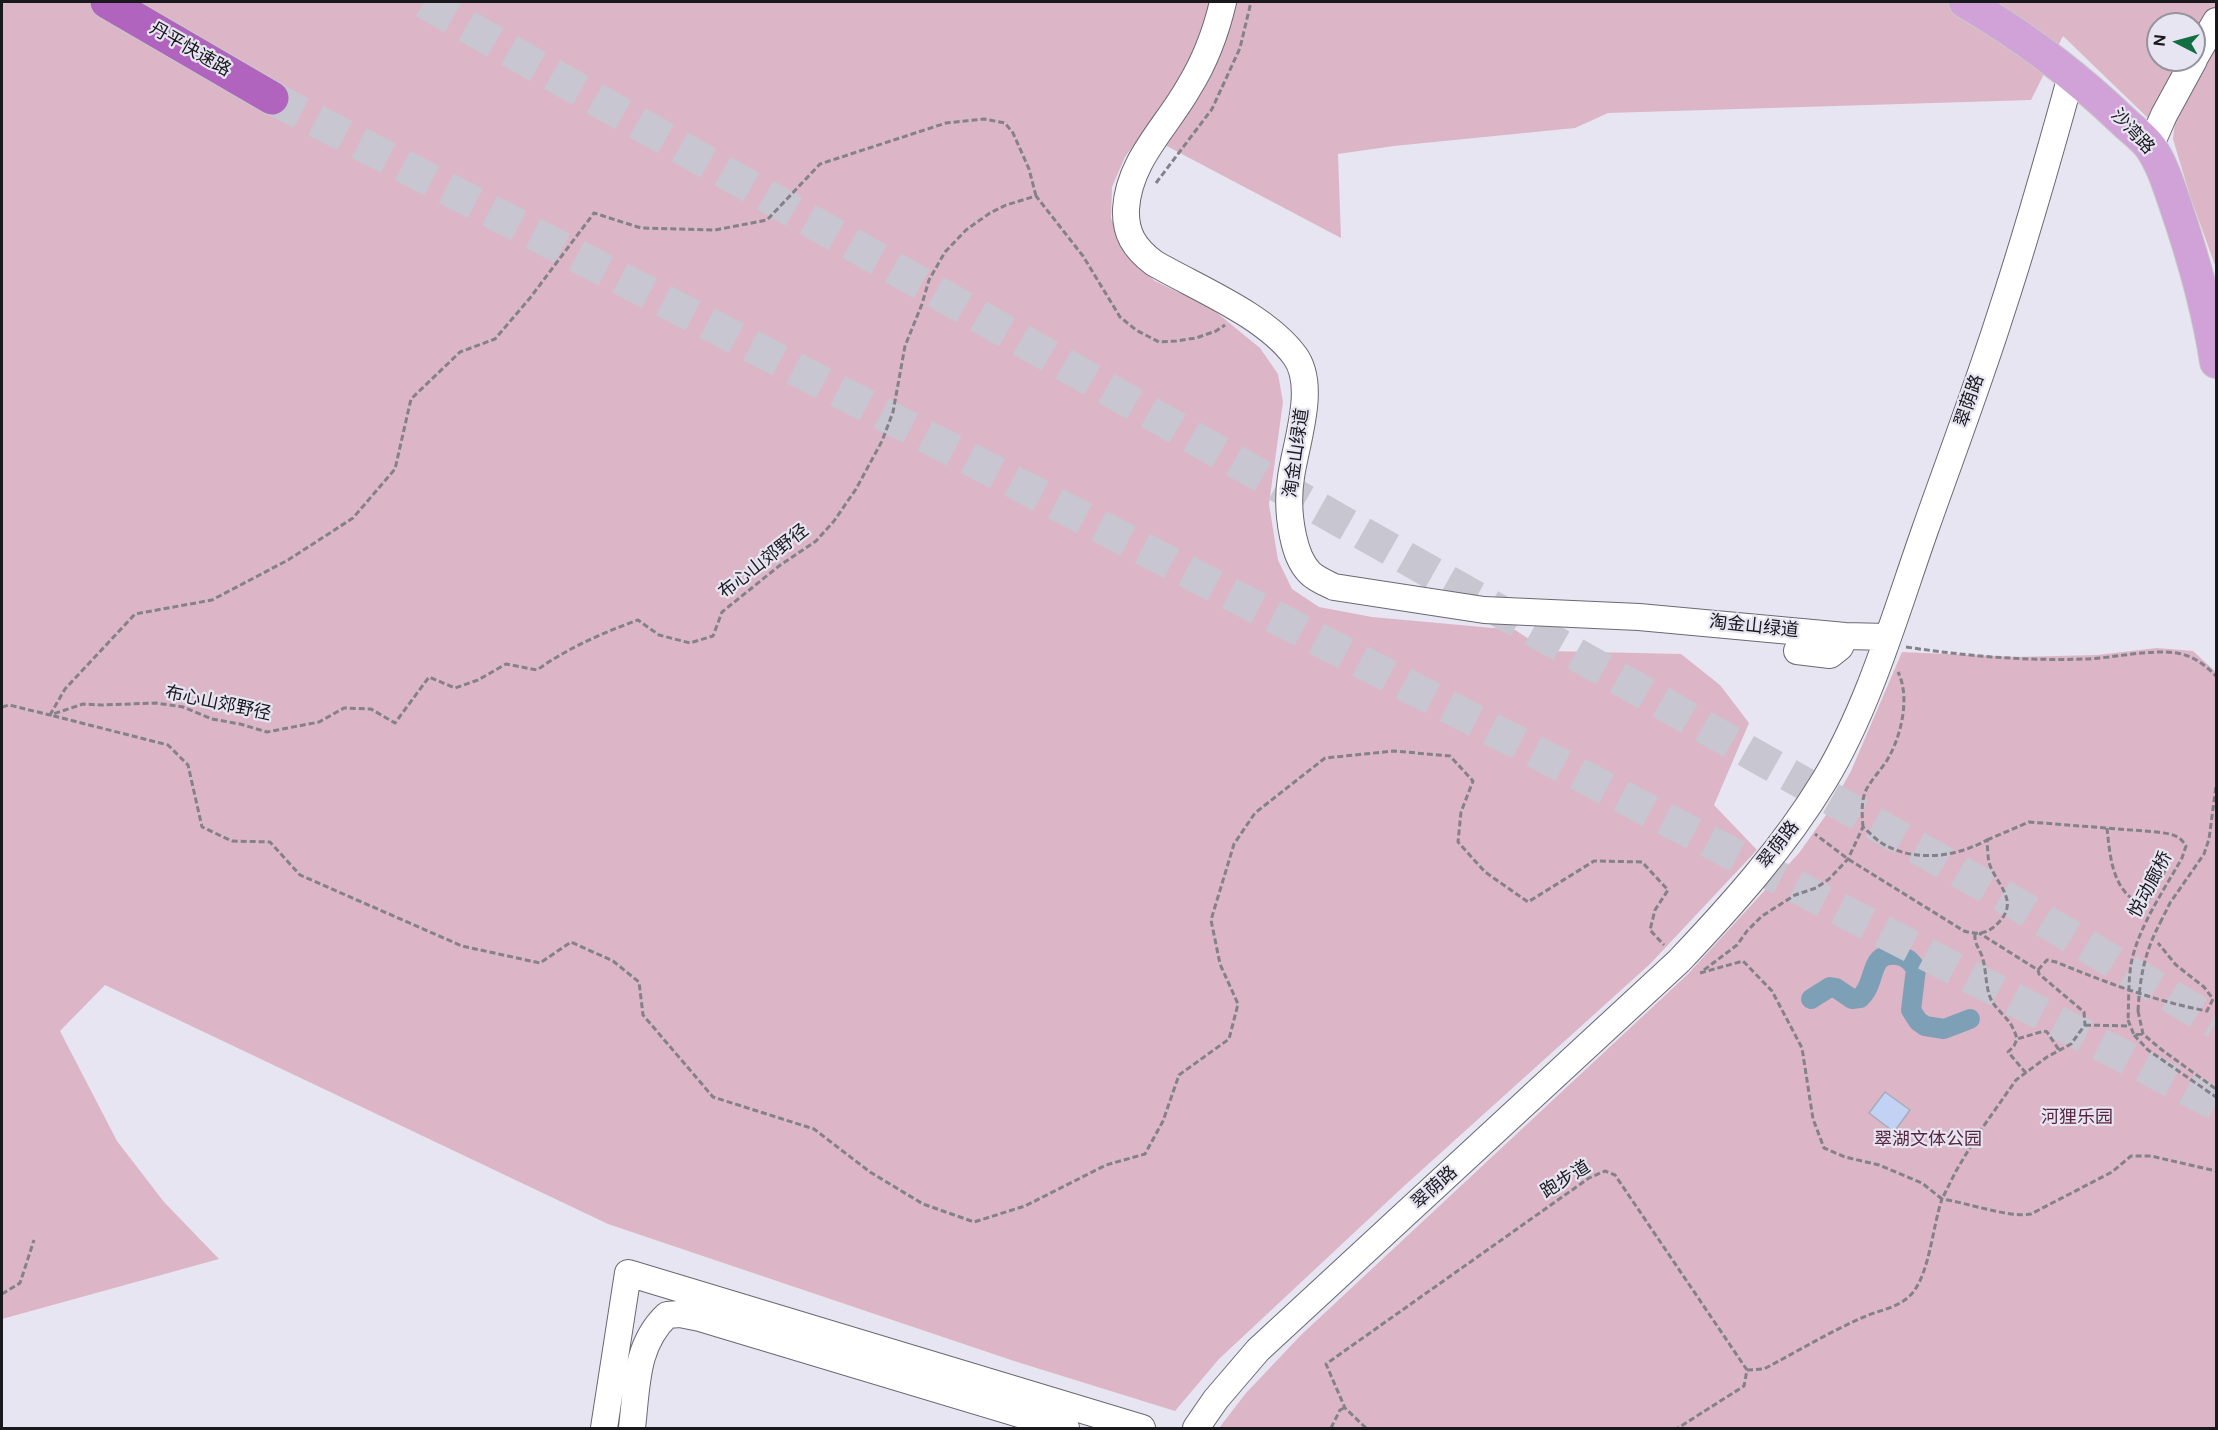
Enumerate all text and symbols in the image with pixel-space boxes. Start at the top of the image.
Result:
north arrow [2146,12,2206,72]
street label: 丹平快速路 [146,18,234,82]
text: N [2149,33,2171,47]
street label: 沙湾路 [2106,105,2158,159]
street label: 翠荫路 [1951,372,1989,430]
street label: 淘金山绿道 [1280,407,1314,499]
street label: 布心山郊野径 [715,520,813,604]
street label: 淘金山绿道 [1708,612,1800,642]
street label: 布心山郊野径 [163,682,273,726]
street label: 翠荫路 [1754,817,1804,873]
street label: 悦动廊桥 [2125,848,2177,922]
park label: 河狸乐园 [2041,1107,2113,1129]
park label: 翠湖文体公园 [1874,1129,1982,1151]
street label: 跑步道 [1537,1157,1595,1203]
street label: 翠荫路 [1408,1162,1462,1214]

